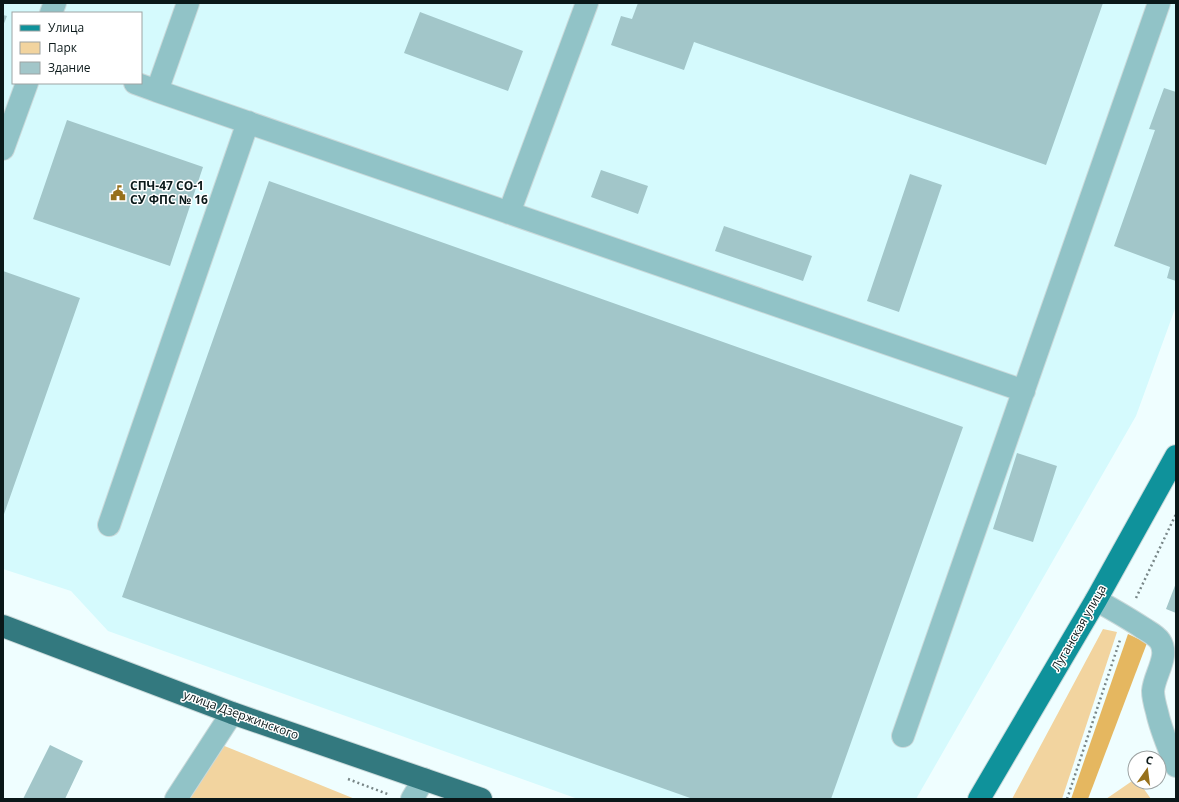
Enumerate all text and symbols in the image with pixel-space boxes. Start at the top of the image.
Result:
legend [12,12,142,84]
text: Улица [48,19,84,36]
text: Парк [48,39,78,56]
text: Здание [48,59,91,76]
place label: СПЧ-47 СО-1 СУ ФПС № 16 [130,177,208,208]
public building icon: СПЧ-47 СО-1 СУ ФПС № 16 [109,184,127,202]
street label: Луганская улица [1047,582,1110,674]
street label: улица Дзержинского [181,686,301,743]
north arrow [1127,750,1167,790]
text: С [1144,752,1155,768]

